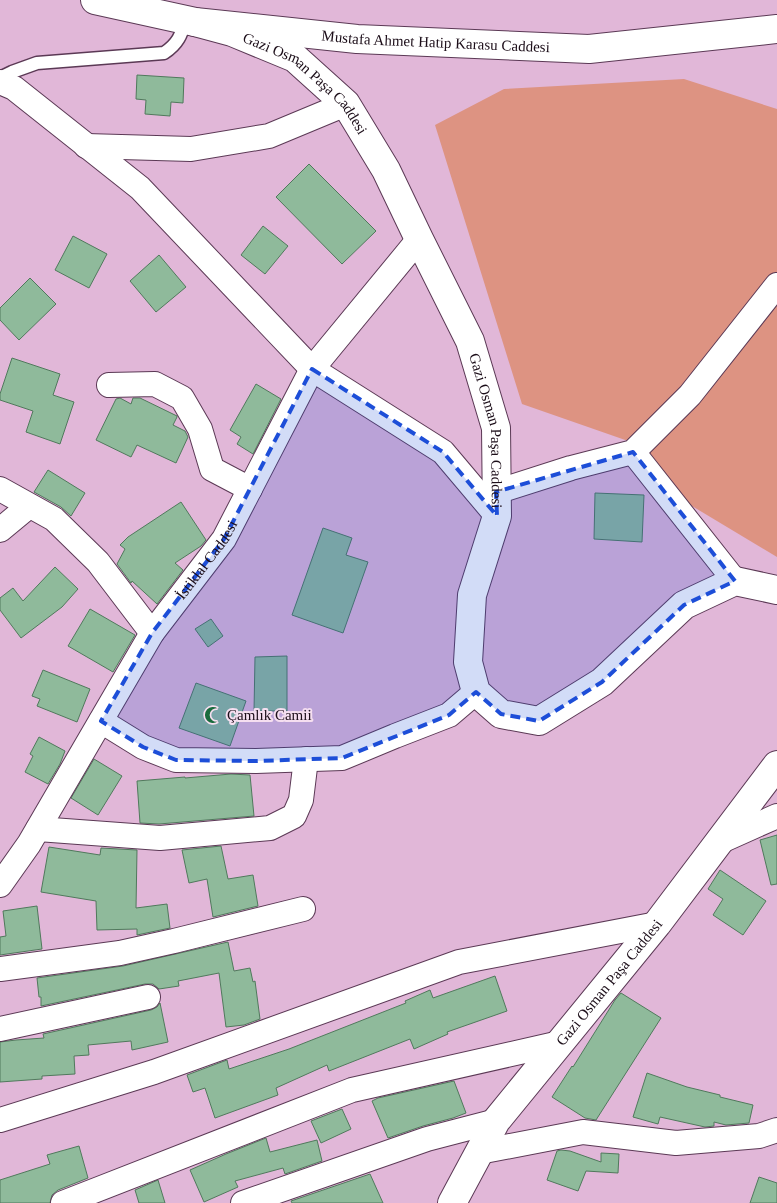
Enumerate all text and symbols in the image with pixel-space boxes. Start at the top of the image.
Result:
street label: Mustafa Ahmet Hatip Karasu Caddesi [321,27,550,55]
street label: Gazi Osman Paşa Caddesi [241,29,370,137]
street label: Gazi Osman Paşa Caddesi [466,351,505,508]
street label: İstiklal Caddesi [173,518,240,602]
mosque icon: Çamlık Camii [203,705,223,725]
place label: Çamlık Camii [227,707,312,723]
street label: Gazi Osman Paşa Caddesi [553,916,666,1049]

